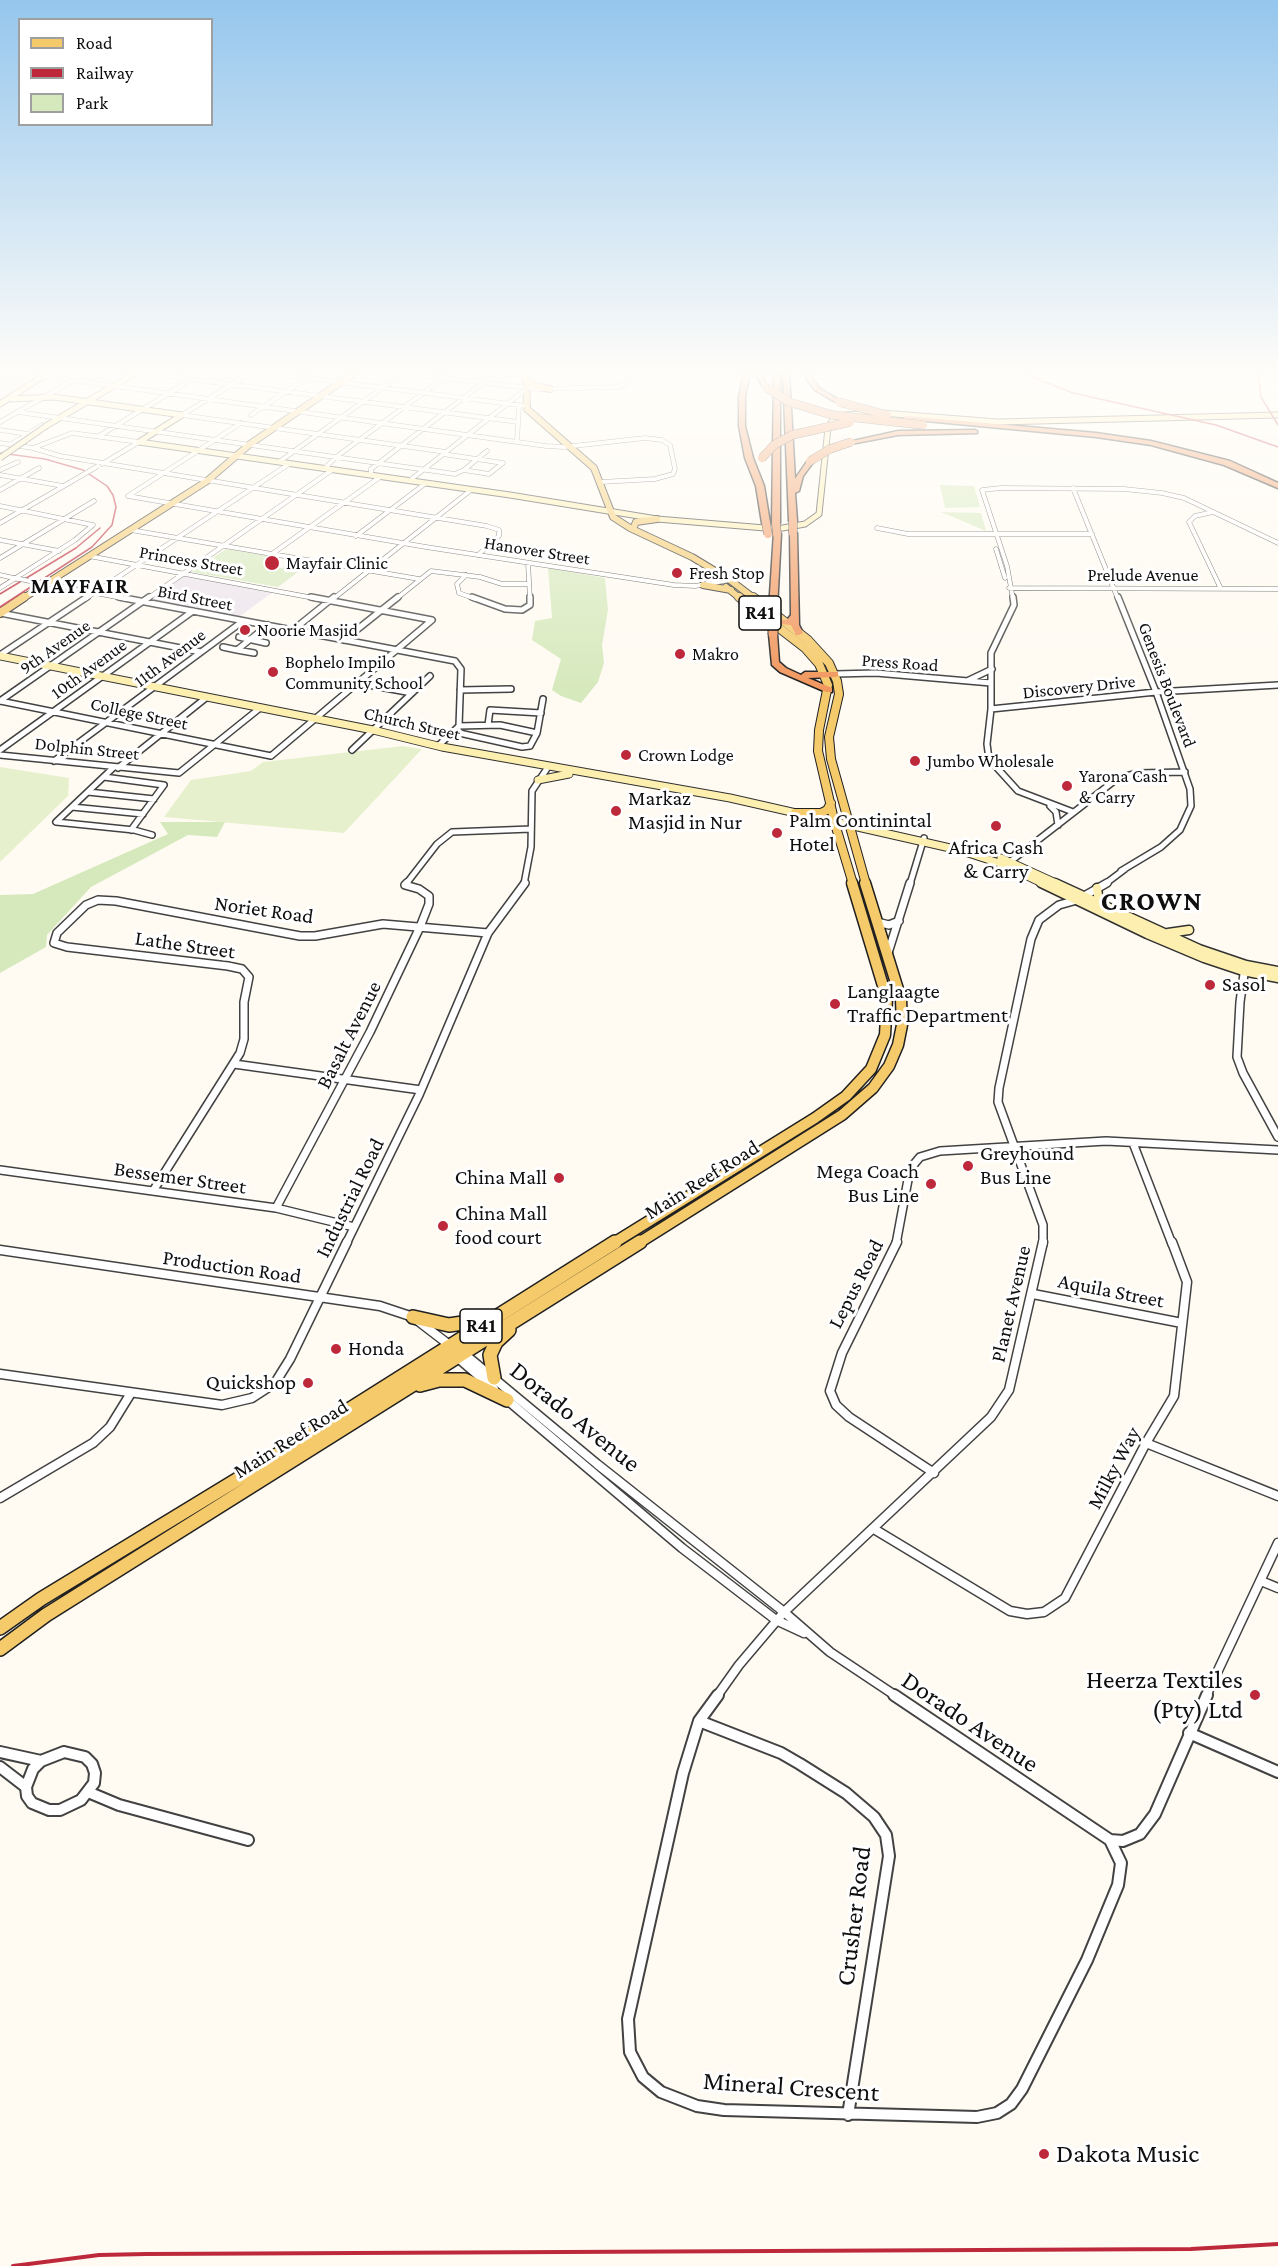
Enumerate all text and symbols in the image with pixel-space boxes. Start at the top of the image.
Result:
legend [18,18,213,126]
text: Road [76,33,113,53]
text: Railway [76,63,133,83]
text: Park [76,93,108,113]
street label: Hanover Street [483,532,591,570]
street label: Princess Street [138,541,244,581]
place label: Mayfair Clinic [286,552,388,574]
marker: Mayfair Clinic [263,554,281,572]
place label: Fresh Stop [689,562,764,584]
street label: Prelude Avenue [1087,564,1199,586]
marker: Fresh Stop [670,566,684,580]
district label: MAYFAIR [30,573,130,599]
street label: Bird Street [156,580,234,616]
road number: R41 [739,596,781,630]
street label: 9th Avenue [16,615,94,679]
place label: Noorie Masjid [257,619,358,641]
street label: Genesis Boulevard [1133,620,1201,750]
marker: Noorie Masjid [238,623,252,637]
street label: 11th Avenue [130,624,210,692]
street label: 10th Avenue [47,634,131,704]
place label: Makro [692,643,739,665]
marker: Makro [673,647,687,661]
street label: Press Road [861,650,939,676]
place label: Bophelo Impilo Community School [285,651,423,694]
marker: Bophelo Impilo Community School [266,665,280,679]
street label: Discovery Drive [1022,670,1136,704]
street label: College Street [88,693,190,735]
street label: Church Street [362,702,462,746]
street label: Dolphin Street [34,733,140,765]
place label: Crown Lodge [638,744,734,766]
marker: Crown Lodge [619,748,633,762]
place label: Jumbo Wholesale [927,750,1054,772]
marker: Jumbo Wholesale [908,754,922,768]
place label: Yarona Cash & Carry [1079,765,1168,808]
marker: Yarona Cash & Carry [1060,779,1074,793]
place label: Markaz Masjid in Nur [628,786,742,836]
marker: Markaz Masjid in Nur [609,804,623,818]
place label: Palm Continintal Hotel [789,808,932,858]
marker: Africa Cash & Carry [989,819,1003,833]
marker: Palm Continintal Hotel [770,826,784,840]
place label: Africa Cash & Carry [948,835,1044,885]
district label: CROWN [1101,886,1203,918]
street label: Noriet Road [213,891,315,929]
street label: Lathe Street [133,926,237,964]
place label: Sasol [1222,972,1266,998]
street label: Basalt Avenue [311,977,387,1093]
marker: Sasol [1203,978,1217,992]
place label: Langlaagte Traffic Department [847,979,1008,1029]
marker: Langlaagte Traffic Department [828,997,842,1011]
street label: Industrial Road [310,1134,390,1262]
street label: Main Reef Road [640,1135,764,1225]
place label: Greyhound Bus Line [980,1141,1074,1191]
street label: Bessemer Street [112,1156,248,1200]
place label: Mega Coach Bus Line [816,1159,919,1209]
marker: Greyhound Bus Line [961,1159,975,1173]
place label: China Mall [455,1165,547,1191]
marker: China Mall [552,1171,566,1185]
marker: Mega Coach Bus Line [924,1177,938,1191]
place label: China Mall food court [455,1201,547,1251]
marker: China Mall food court [436,1219,450,1233]
street label: Lepus Road [823,1235,889,1333]
street label: Planet Avenue [985,1243,1037,1365]
street label: Production Road [161,1245,303,1289]
street label: Aquila Street [1056,1268,1166,1314]
road number: R41 [460,1309,502,1343]
place label: Honda [348,1336,404,1362]
marker: Honda [329,1342,343,1356]
street label: Dorado Avenue [503,1355,647,1479]
place label: Quickshop [206,1370,296,1396]
marker: Quickshop [301,1376,315,1390]
street label: Main Reef Road [229,1394,353,1484]
street label: Milky Way [1082,1423,1146,1513]
place label: Heerza Textiles (Pty) Ltd [1086,1664,1243,1726]
street label: Dorado Avenue [895,1665,1045,1779]
marker: Heerza Textiles (Pty) Ltd [1248,1688,1262,1702]
street label: Crusher Road [830,1844,878,1988]
street label: Mineral Crescent [702,2065,880,2109]
place label: Dakota Music [1056,2138,1199,2170]
marker: Dakota Music [1037,2147,1051,2161]

